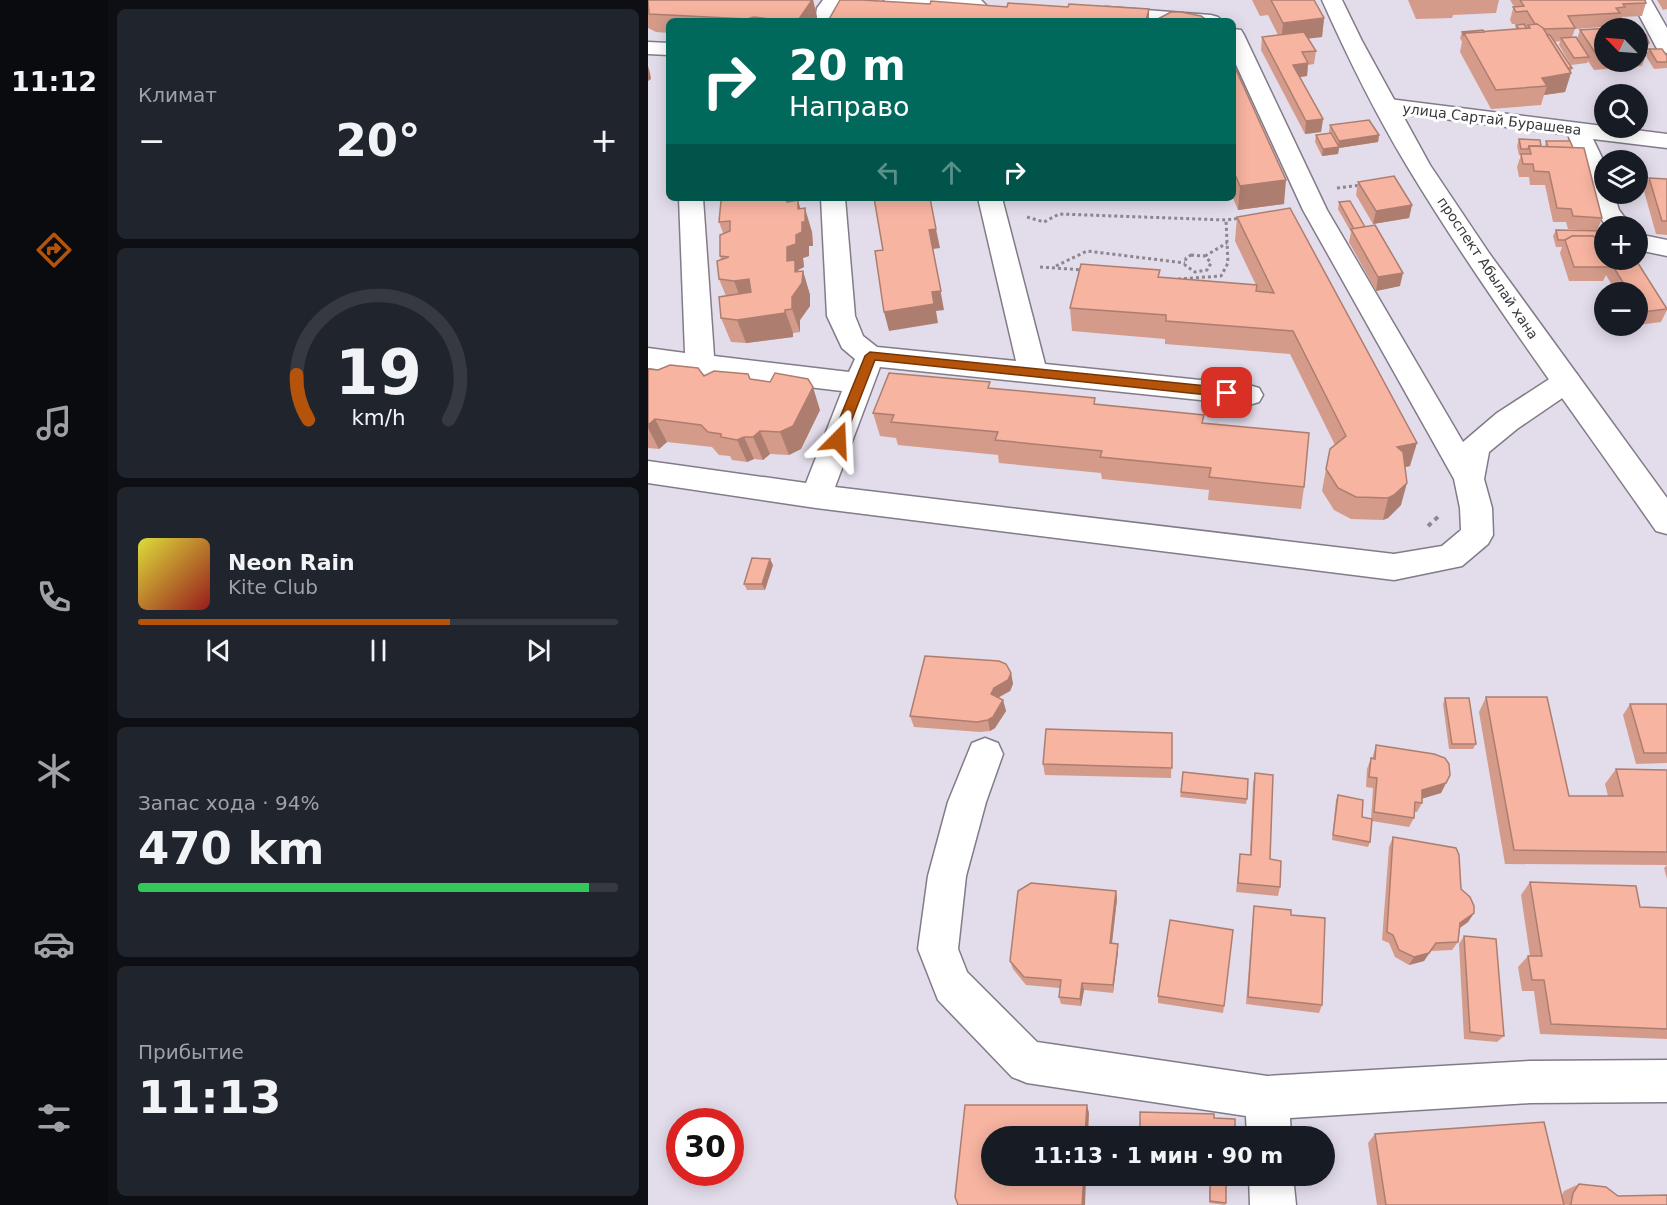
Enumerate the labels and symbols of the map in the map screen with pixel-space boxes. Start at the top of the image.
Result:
north arrow [1594,18,1648,72]
street label: улица Сартай Бурашева [1402,100,1582,138]
street label: проспект Абылай хана [1434,194,1542,342]
pin [1201,367,1252,418]
position arrow [806,408,870,472]
speed limit sign: 30 [666,1108,744,1186]

